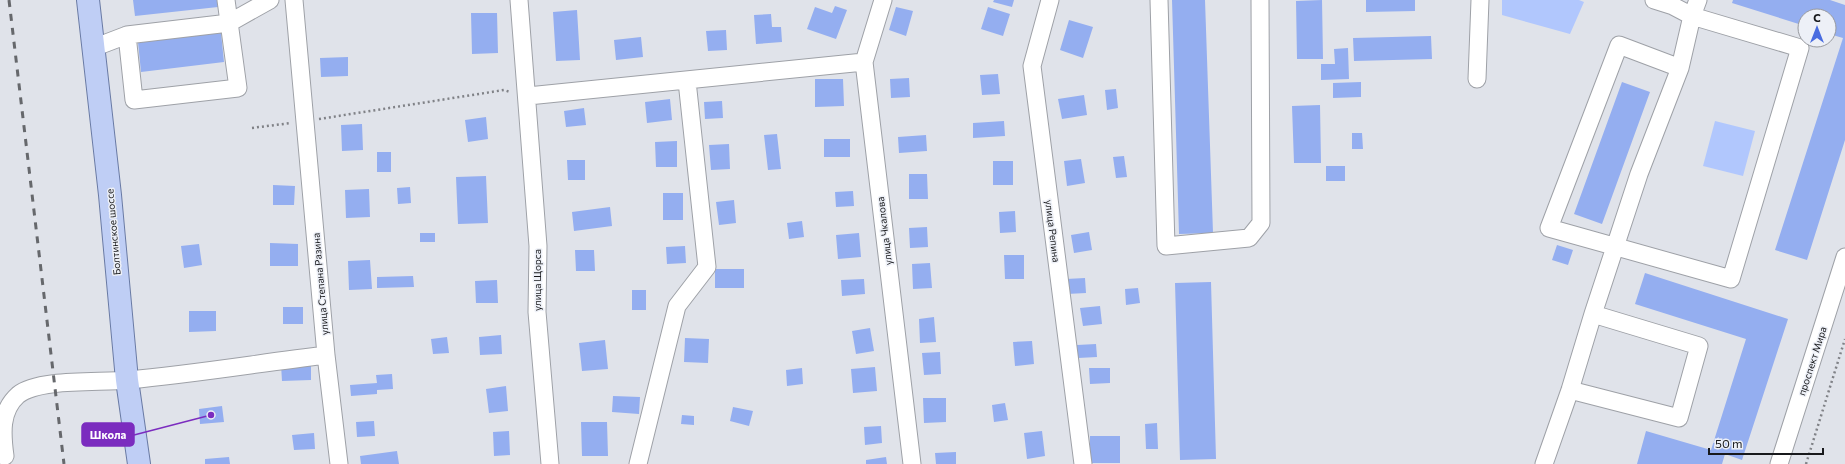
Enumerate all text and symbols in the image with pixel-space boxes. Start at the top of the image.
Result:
north arrow [1797,8,1837,48]
text: С [1813,11,1821,24]
street label: Болтинское шоссе [103,188,123,276]
street label: улица Чкалова [874,196,894,266]
street label: улица Репина [1043,199,1063,263]
street label: улица Степана Разина [310,232,330,336]
street label: улица Щорса [531,249,543,311]
street label: проспект Мира [1795,325,1829,397]
callout: Школа [82,423,134,446]
text: Школа [90,428,126,441]
scale bar [1709,430,1823,456]
text: 50 m [1715,436,1743,450]

